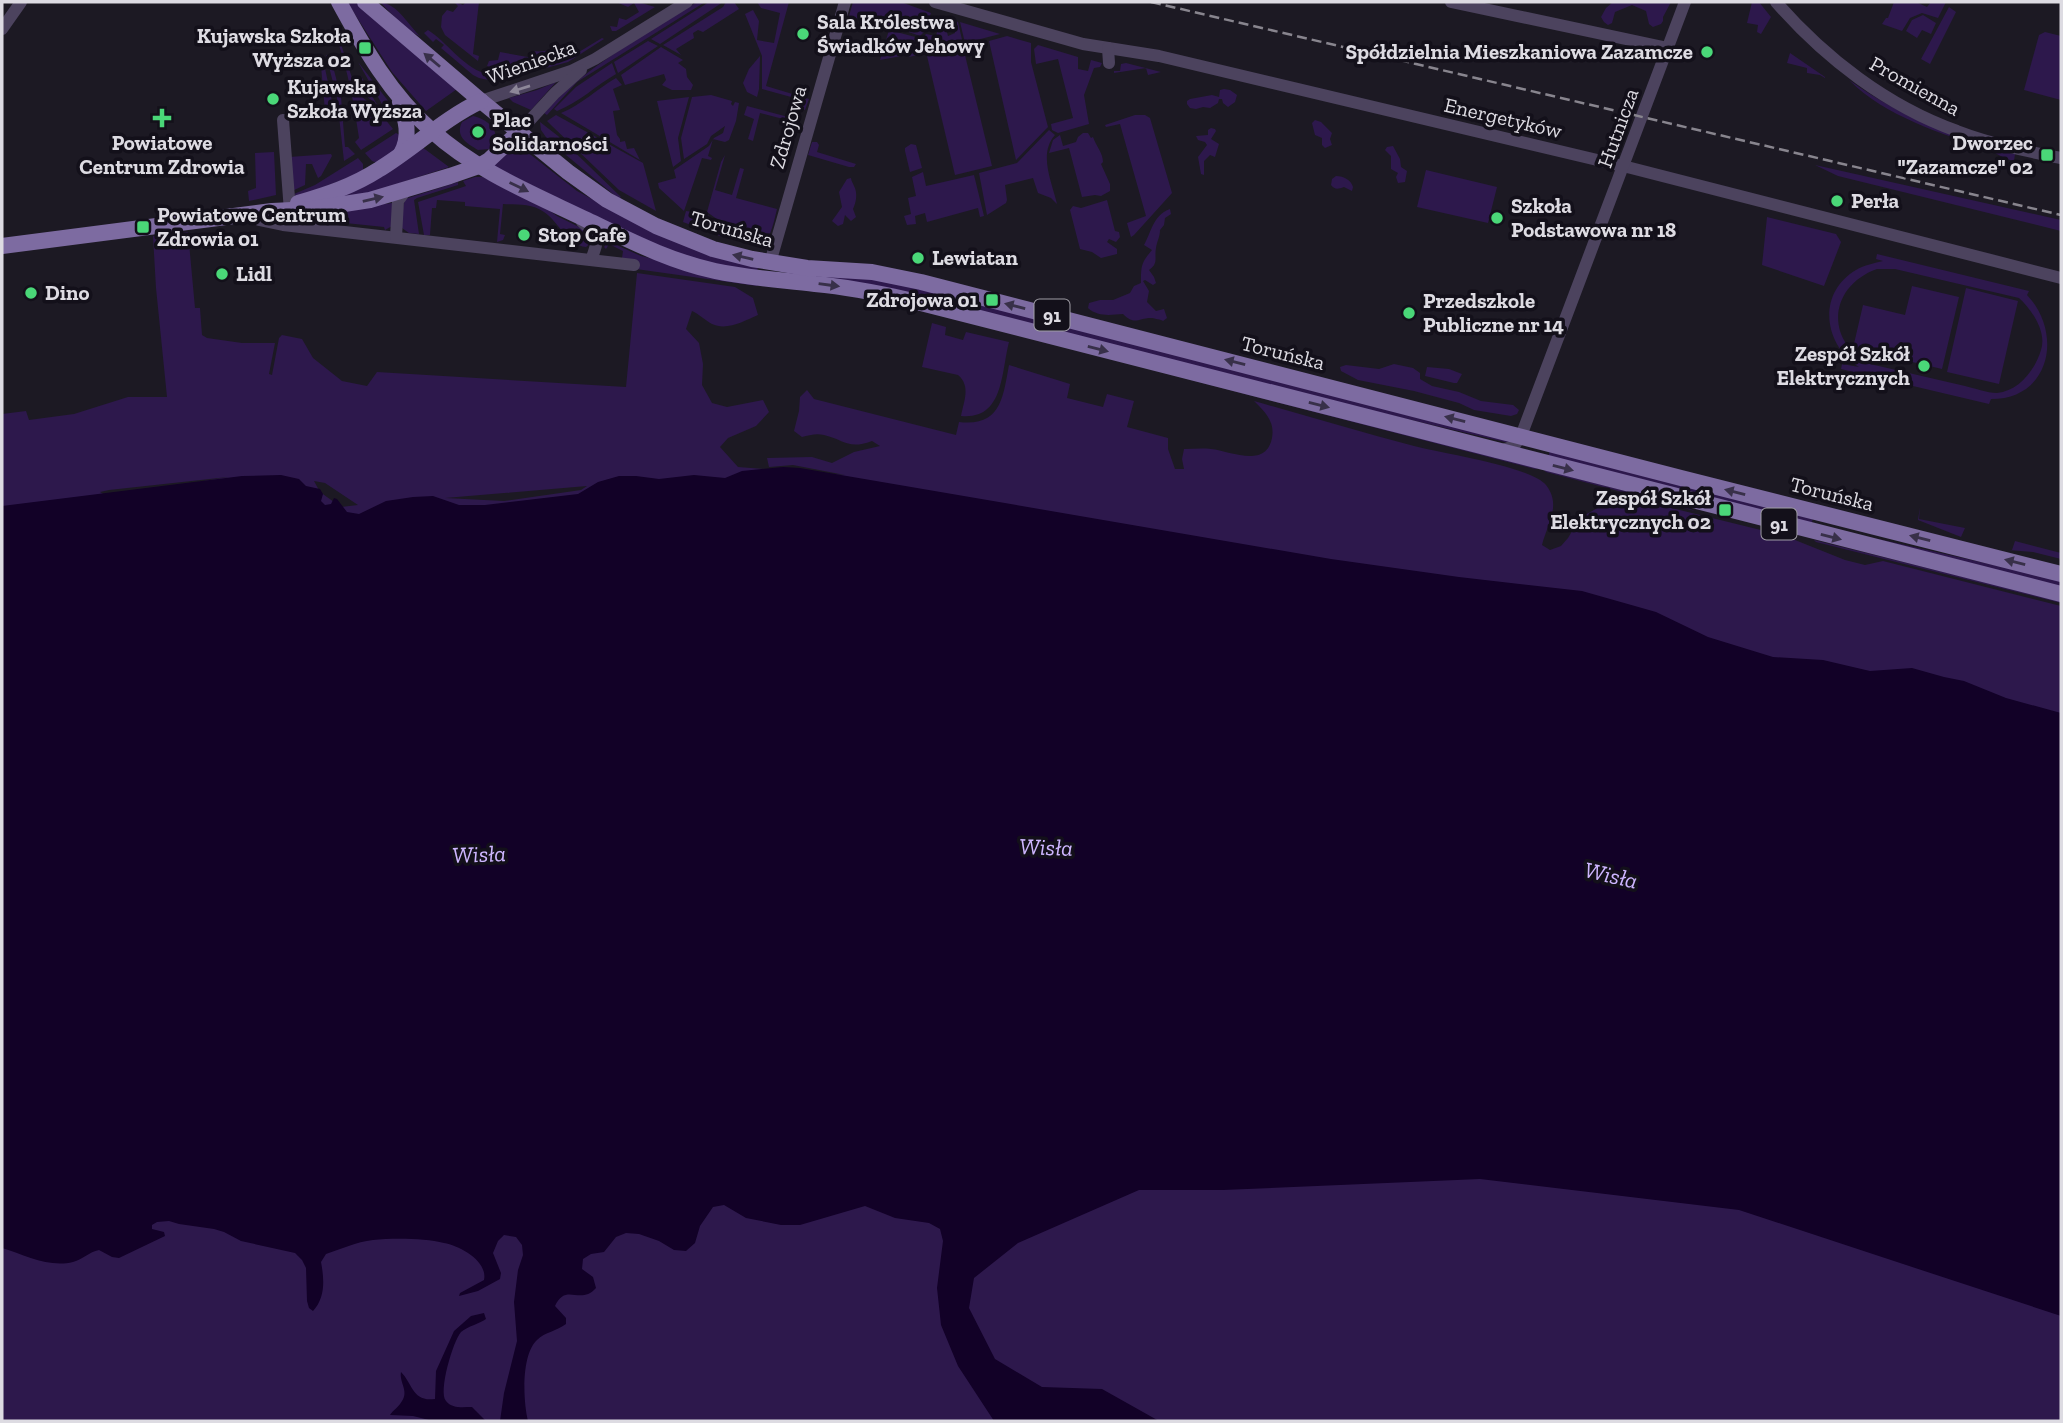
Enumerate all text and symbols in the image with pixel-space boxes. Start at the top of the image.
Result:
place label: Sala Królestwa Świadków Jehowy [817,9,984,58]
place label: Kujawska Szkoła Wyższa 02 [197,23,351,72]
marker: Sala Królestwa Świadków Jehowy [795,26,811,42]
street label: Wieniecka [483,34,579,89]
place label: Spółdzielnia Mieszkaniowa Zazamcze [1345,39,1693,64]
marker: Kujawska Szkoła Wyższa 02 [357,40,373,56]
marker: Spółdzielnia Mieszkaniowa Zazamcze [1699,44,1715,60]
street label: Promienna [1866,50,1965,121]
one-way arrow [423,52,441,68]
place label: Kujawska Szkoła Wyższa [287,74,423,123]
street label: Zdrojowa [764,82,812,172]
one-way arrow [509,84,530,94]
street label: Hutnicza [1592,85,1643,171]
marker: Kujawska Szkoła Wyższa [265,91,281,107]
street label: Energetyków [1442,92,1564,143]
place label: Plac Solidarności [492,107,608,156]
marker: Powiatowe Centrum Zdrowia [152,108,172,128]
marker: Plac Solidarności [470,124,486,140]
place label: Powiatowe Centrum Zdrowia [79,130,245,179]
place label: Dworzec "Zazamcze" 02 [1898,130,2033,179]
marker: Dworzec "Zazamcze" 02 [2039,147,2055,163]
one-way arrow [509,181,529,193]
place label: Perła [1851,188,1900,213]
one-way arrow [363,193,385,204]
place label: Szkoła Podstawowa nr 18 [1511,193,1676,242]
marker: Perła [1829,193,1845,209]
place label: Powiatowe Centrum Zdrowia 01 [157,202,347,251]
street label: Toruńska [688,205,777,252]
marker: Szkoła Podstawowa nr 18 [1489,210,1505,226]
marker: Powiatowe Centrum Zdrowia 01 [135,219,151,235]
place label: Stop Cafe [538,222,626,247]
marker: Stop Cafe [516,227,532,243]
place label: Lewiatan [932,245,1018,270]
marker: Lewiatan [910,250,926,266]
one-way arrow [732,251,754,262]
place label: Lidl [236,261,272,286]
marker: Lidl [214,266,230,282]
place label: Dino [45,280,89,305]
one-way arrow [818,280,840,291]
marker: Dino [23,285,39,301]
place label: Zdrojowa 01 [866,287,979,312]
place label: Przedszkole Publiczne nr 14 [1423,288,1564,337]
marker: Zdrojowa 01 [984,292,1000,308]
one-way arrow [1003,300,1025,311]
road number: 91 [1034,300,1070,330]
marker: Przedszkole Publiczne nr 14 [1401,305,1417,321]
street label: Toruńska [1239,330,1328,375]
place label: Zespół Szkół Elektrycznych [1776,341,1910,390]
one-way arrow [1087,344,1109,355]
one-way arrow [1224,356,1246,367]
marker: Zespół Szkół Elektrycznych [1916,358,1932,374]
one-way arrow [1308,400,1330,411]
one-way arrow [1444,413,1466,424]
one-way arrow [1553,463,1575,474]
street label: Toruńska [1788,471,1877,516]
place label: Zespół Szkół Elektrycznych 02 [1550,485,1711,534]
one-way arrow [1724,486,1746,497]
marker: Zespół Szkół Elektrycznych 02 [1717,502,1733,518]
road number: 91 [1762,509,1796,540]
one-way arrow [1820,532,1842,543]
one-way arrow [1909,532,1931,543]
one-way arrow [2004,556,2026,567]
water label: Wisła [1019,832,1073,862]
water label: Wisła [452,839,506,869]
water label: Wisła [1582,855,1640,895]

